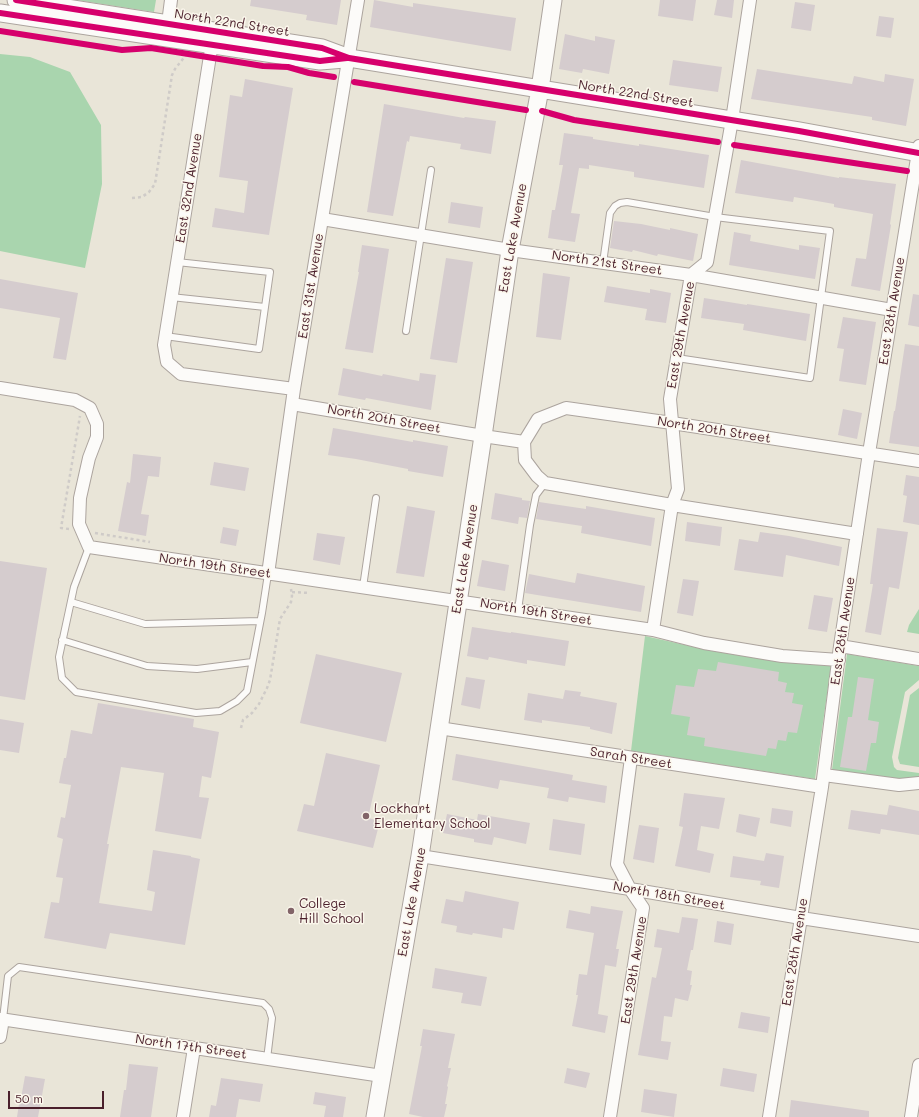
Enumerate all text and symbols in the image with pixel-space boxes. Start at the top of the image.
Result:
street label: North 22nd Street [173,6,291,40]
street label: North 22nd Street [577,77,695,111]
street label: East 32nd Avenue [173,132,205,244]
street label: East Lake Avenue [496,182,530,294]
street label: East 31st Avenue [295,232,327,340]
street label: North 21st Street [551,248,663,278]
street label: East 28th Avenue [876,256,908,366]
street label: East 29th Avenue [664,280,698,390]
street label: North 20th Street [326,401,442,437]
street label: North 20th Street [656,413,772,447]
street label: East Lake Avenue [449,503,481,615]
street label: North 19th Street [158,550,272,582]
street label: East 28th Avenue [828,576,858,686]
street label: North 19th Street [479,595,593,629]
street label: Sarah Street [589,744,673,772]
place label: Lockhart Elementary School [374,801,491,832]
marker: Lockhart Elementary School [361,811,371,821]
street label: East Lake Avenue [395,846,429,958]
street label: North 18th Street [612,878,726,914]
place label: College Hill School [299,896,364,927]
street label: East 28th Avenue [779,897,811,1007]
marker: College Hill School [286,906,296,916]
street label: East 29th Avenue [618,915,650,1025]
street label: North 17th Street [134,1031,248,1063]
scale bar [10,1083,106,1109]
text: 50 m [15,1090,43,1106]

